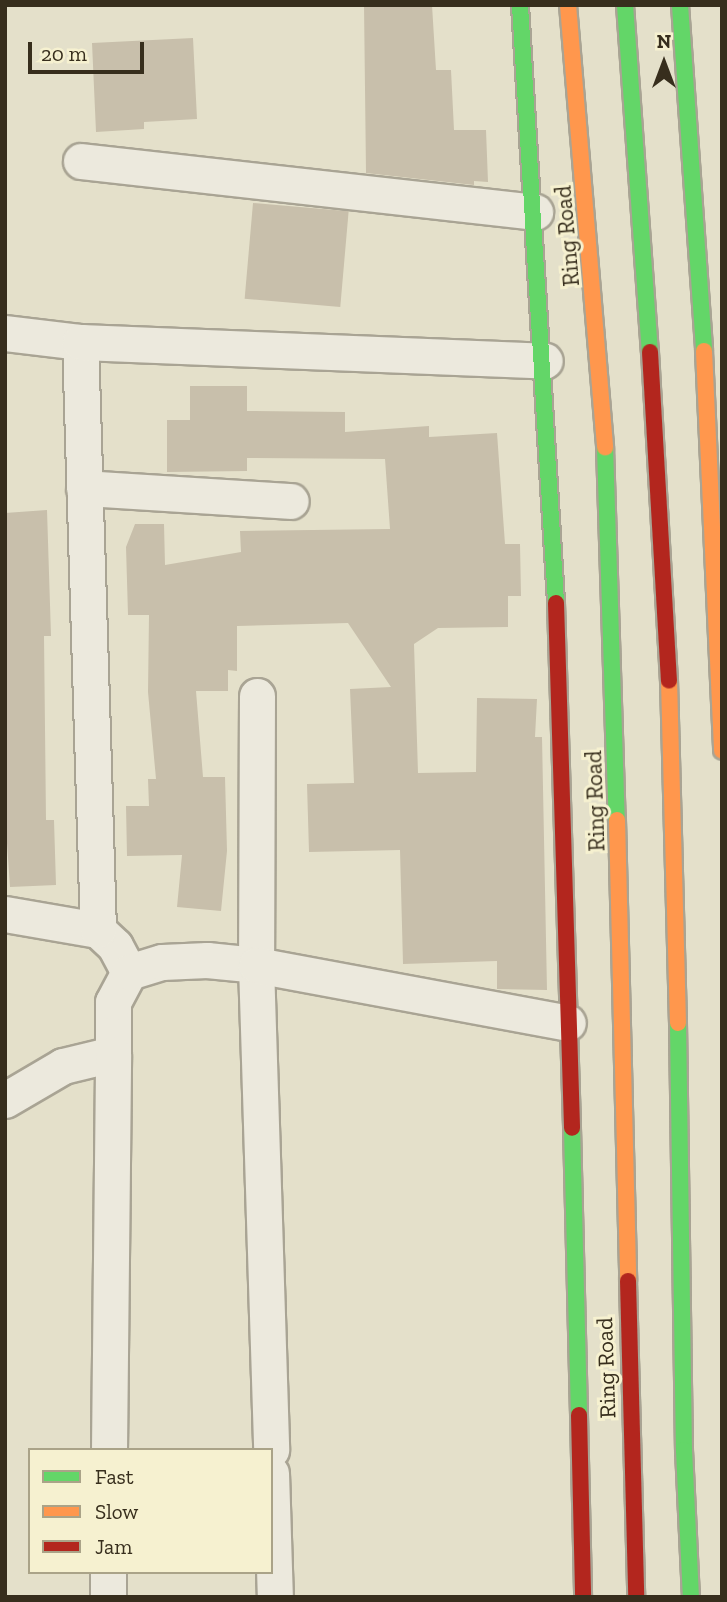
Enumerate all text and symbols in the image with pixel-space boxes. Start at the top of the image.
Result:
scale bar [32,28,147,72]
north arrow [629,28,699,98]
text: N [657,30,671,53]
text: 20 m [41,41,87,66]
street label: Ring Road [549,184,585,288]
street label: Ring Road [579,750,611,852]
street label: Ring Road [590,1317,622,1419]
legend [28,1448,273,1574]
text: Fast [95,1464,134,1489]
text: Slow [95,1499,138,1524]
text: Jam [95,1534,132,1559]

